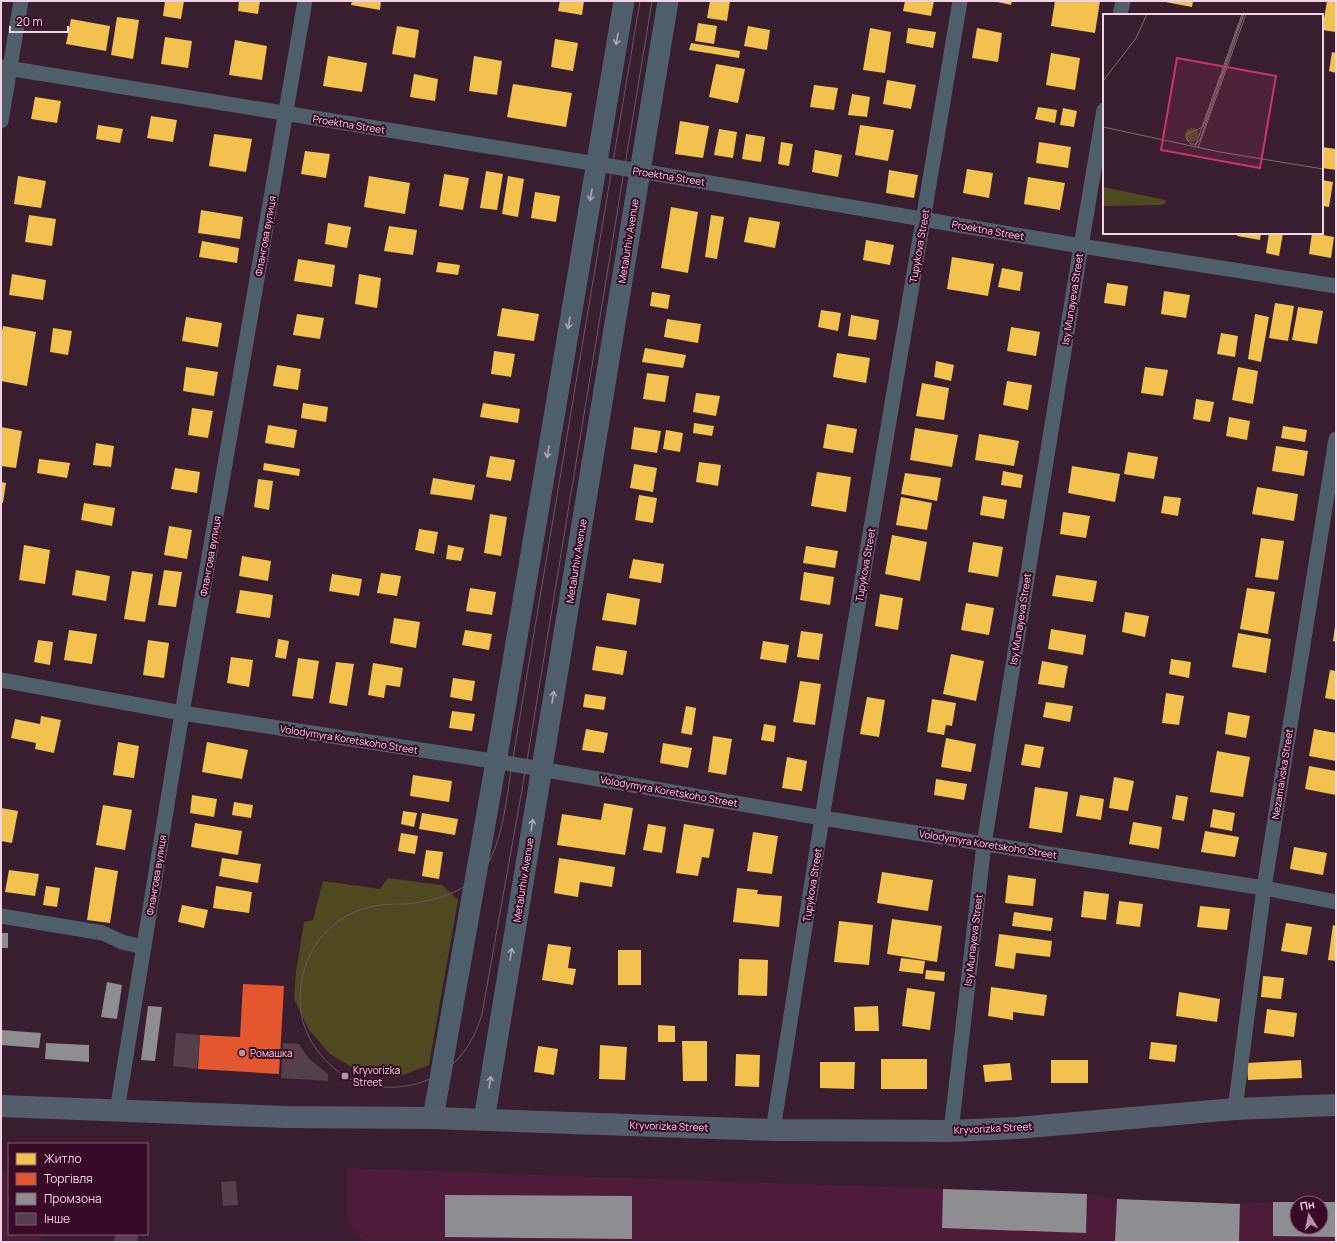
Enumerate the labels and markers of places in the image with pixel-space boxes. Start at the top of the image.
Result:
place label: Ромашка [250,1046,293,1060]
marker: Ромашка [237,1048,247,1058]
place label: Kryvorizka Street [353,1063,400,1089]
marker: Kryvorizka Street [340,1071,350,1081]

